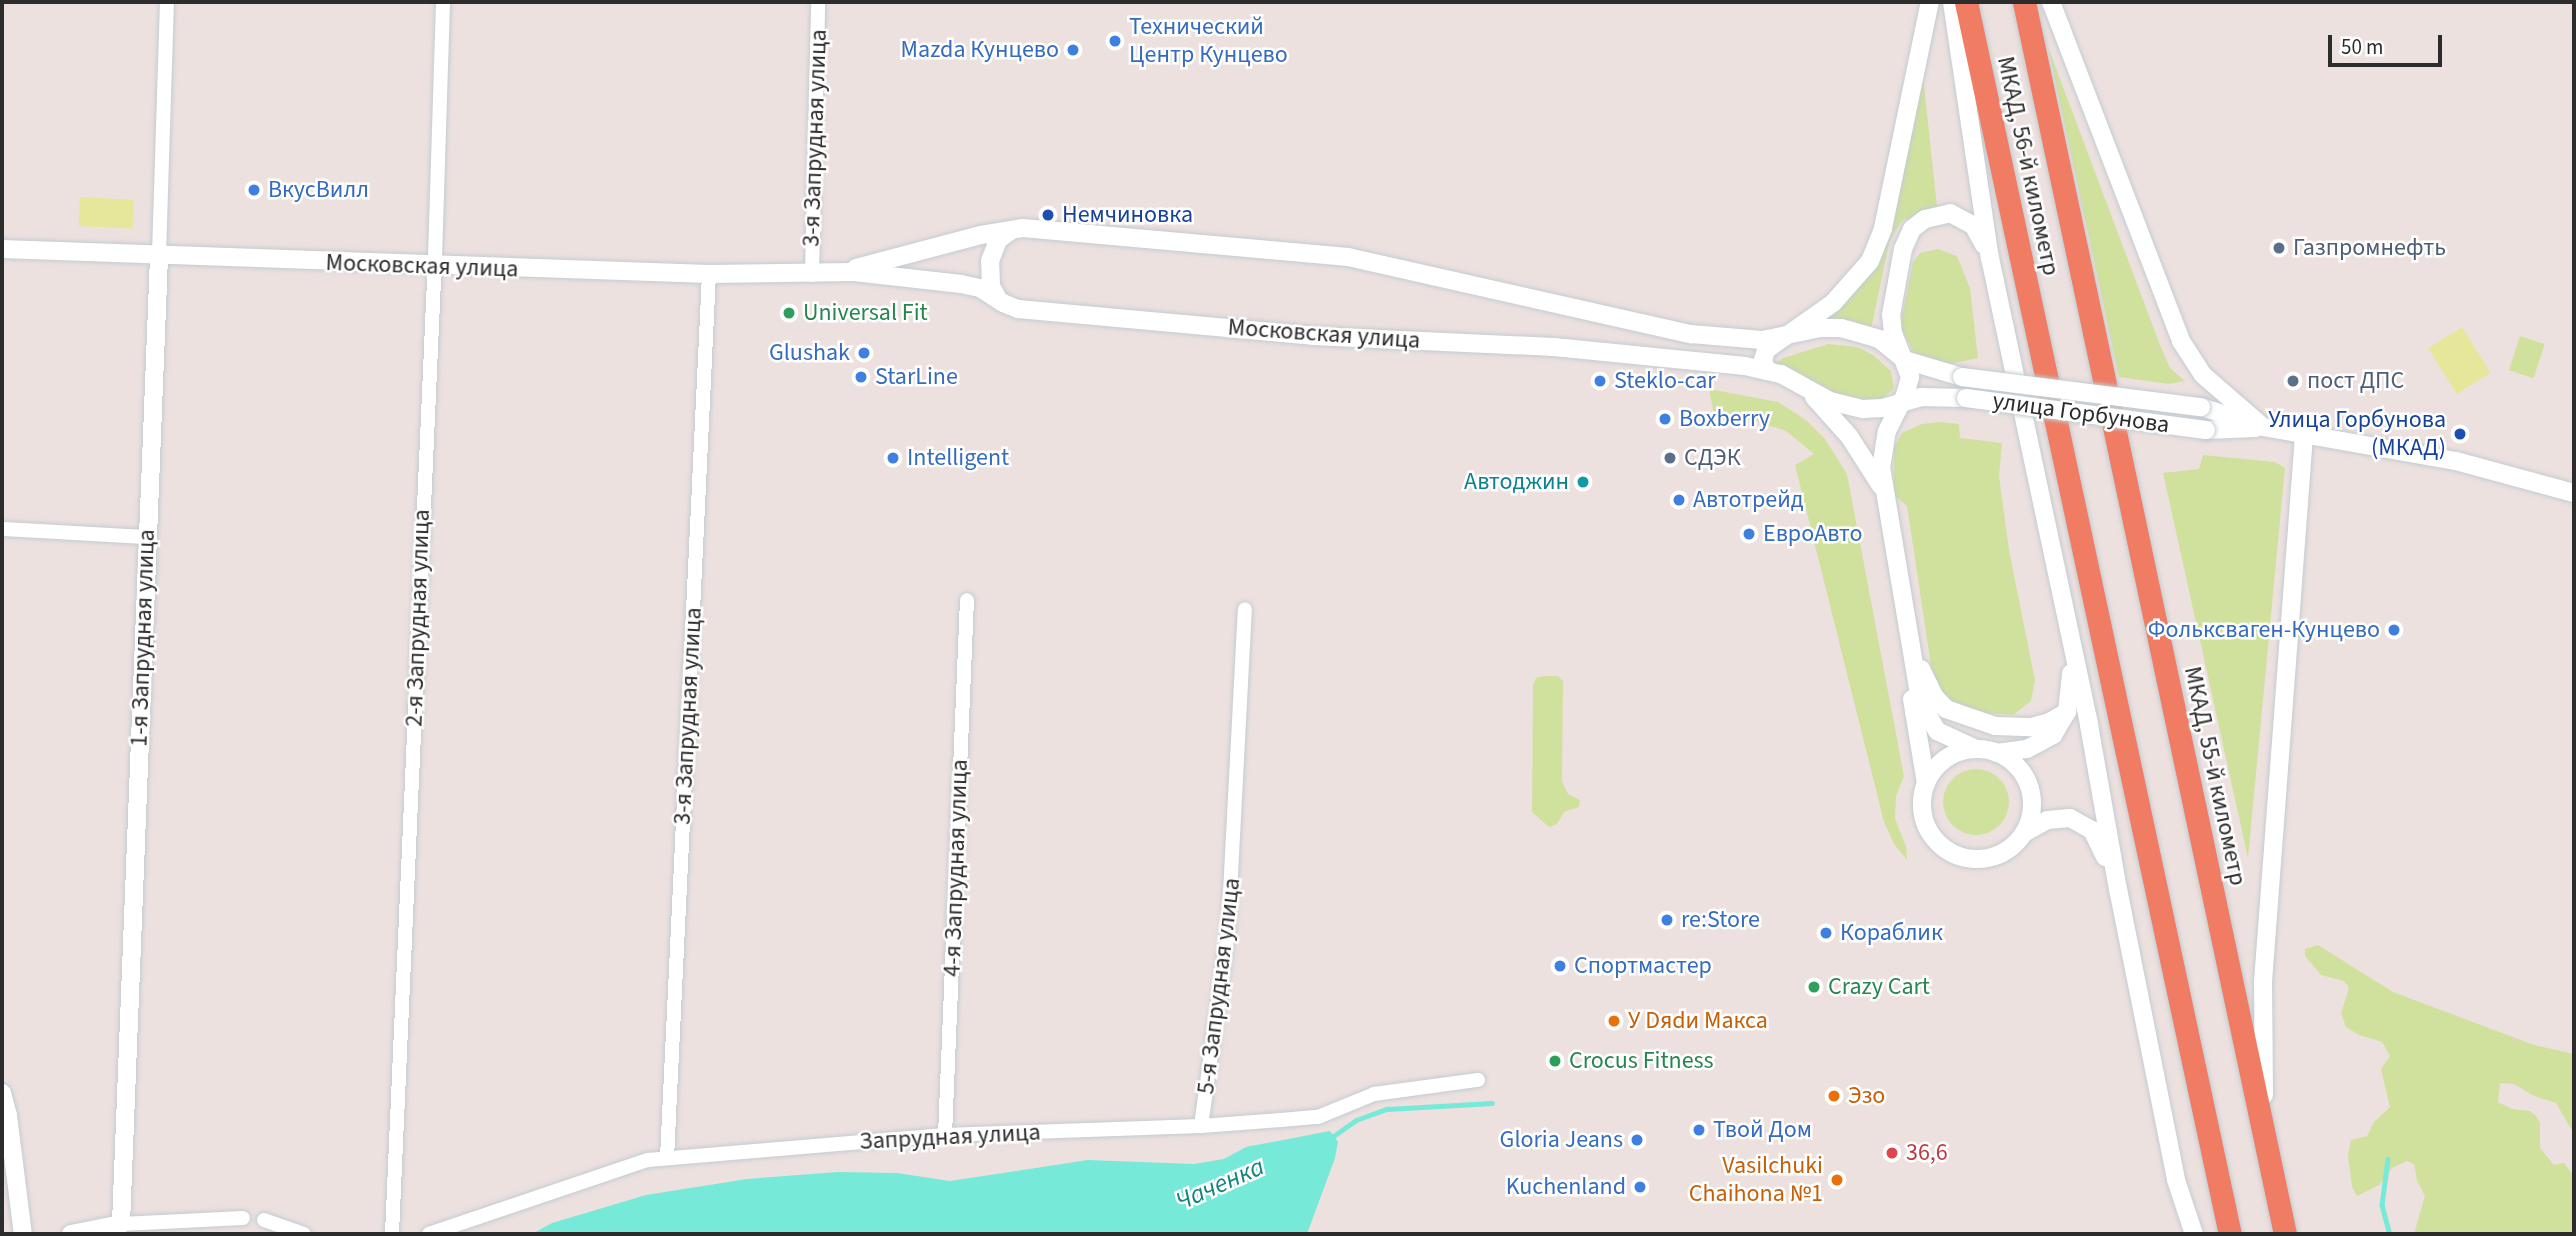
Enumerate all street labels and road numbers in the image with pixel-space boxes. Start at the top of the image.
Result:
street label: 3-я Запрудная улица [797,29,833,247]
street label: МКАД, 56-й километр [1991,54,2065,278]
street label: Московская улица [325,248,519,284]
street label: Московская улица [1227,313,1421,355]
street label: улица Горбунова [1991,386,2171,440]
street label: 2-я Запрудная улица [400,509,436,727]
street label: 1-я Запрудная улица [125,529,161,747]
street label: 3-я Запрудная улица [668,607,708,825]
street label: МКАД, 55-й километр [2178,664,2252,888]
street label: 4-я Запрудная улица [938,759,974,977]
street label: 5-я Запрудная улица [1191,876,1247,1096]
street label: Запрудная улица [859,1118,1041,1156]

